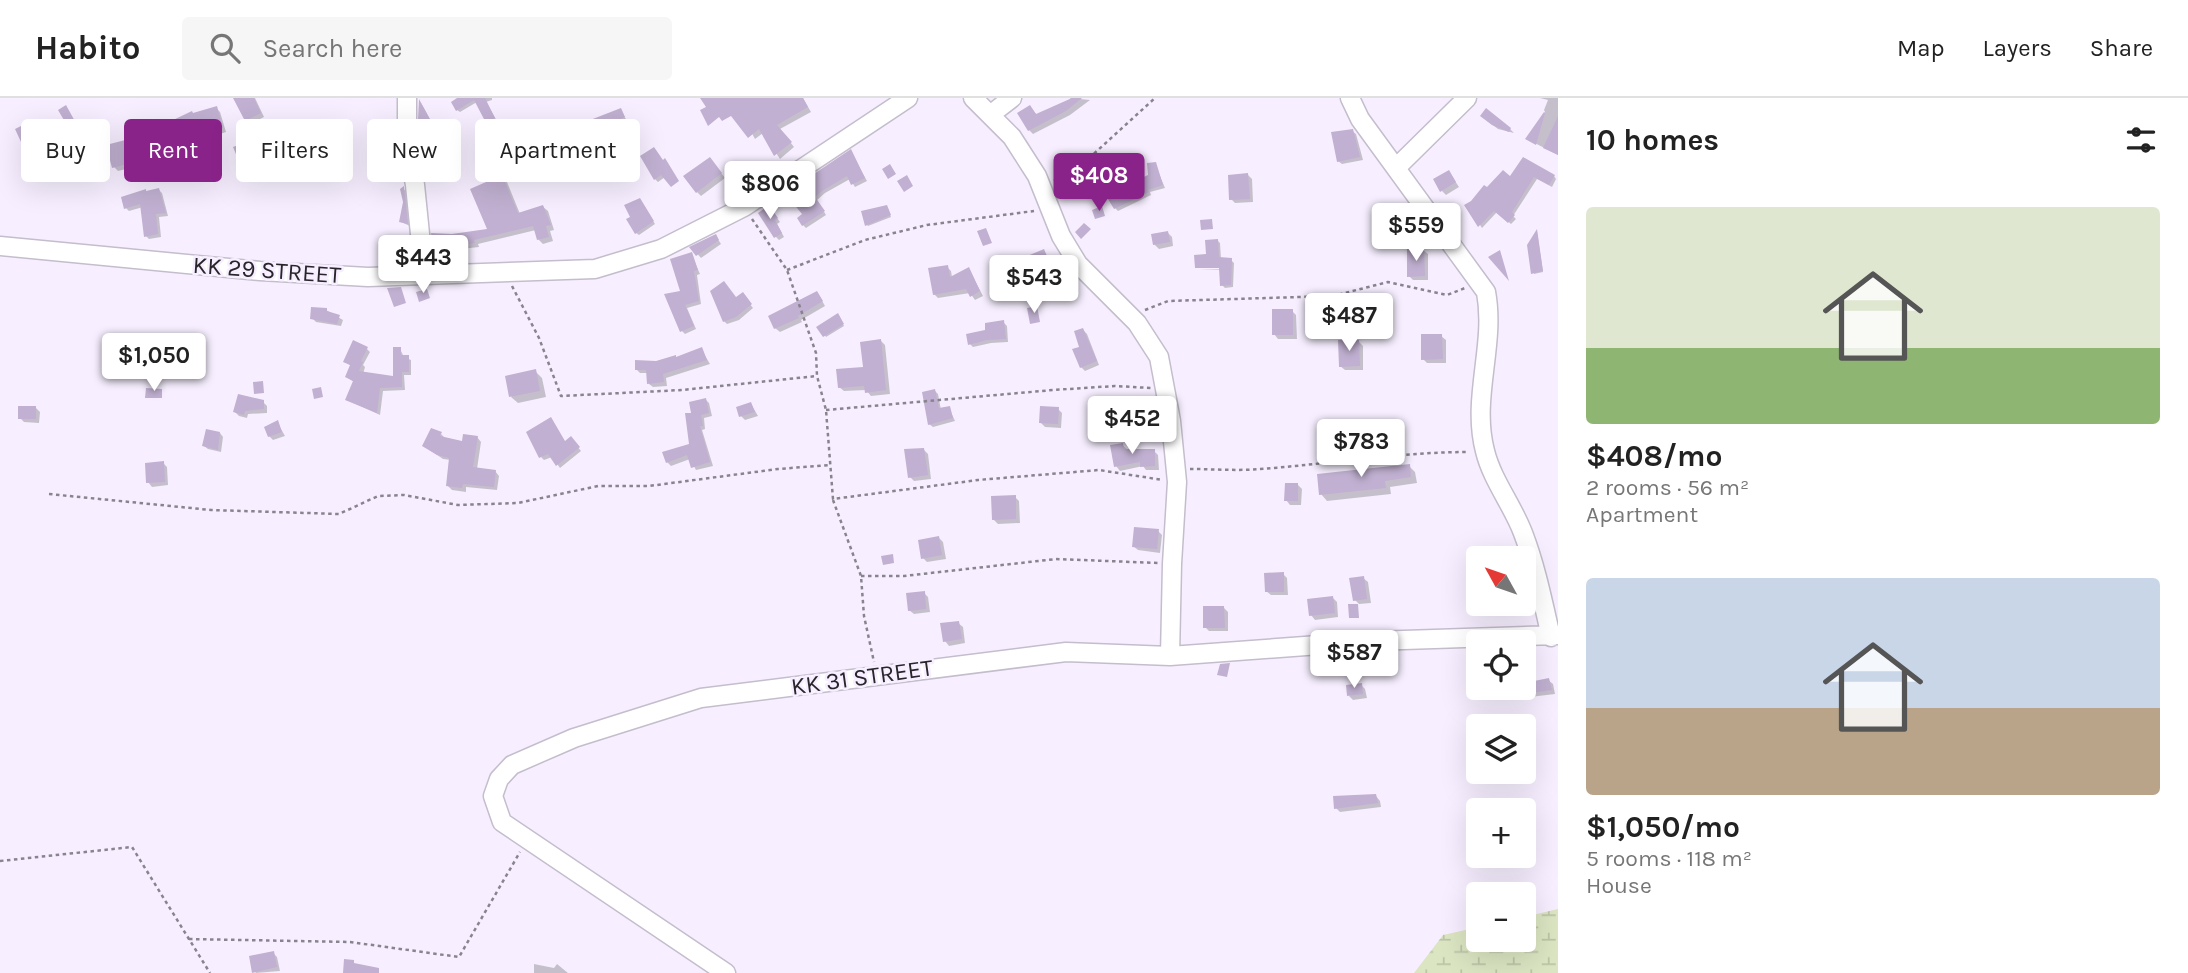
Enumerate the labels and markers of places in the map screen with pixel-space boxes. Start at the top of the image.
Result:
pin: $408 [1058,153,1140,213]
pin: $806 [729,162,811,221]
pin: $559 [1375,204,1457,263]
pin: $443 [382,236,464,295]
pin: $543 [993,256,1075,315]
pin: $487 [1308,294,1390,353]
pin: $1,050 [97,334,211,393]
pin: $452 [1091,396,1173,456]
pin: $783 [1320,420,1402,479]
pin: $587 [1313,630,1395,690]

